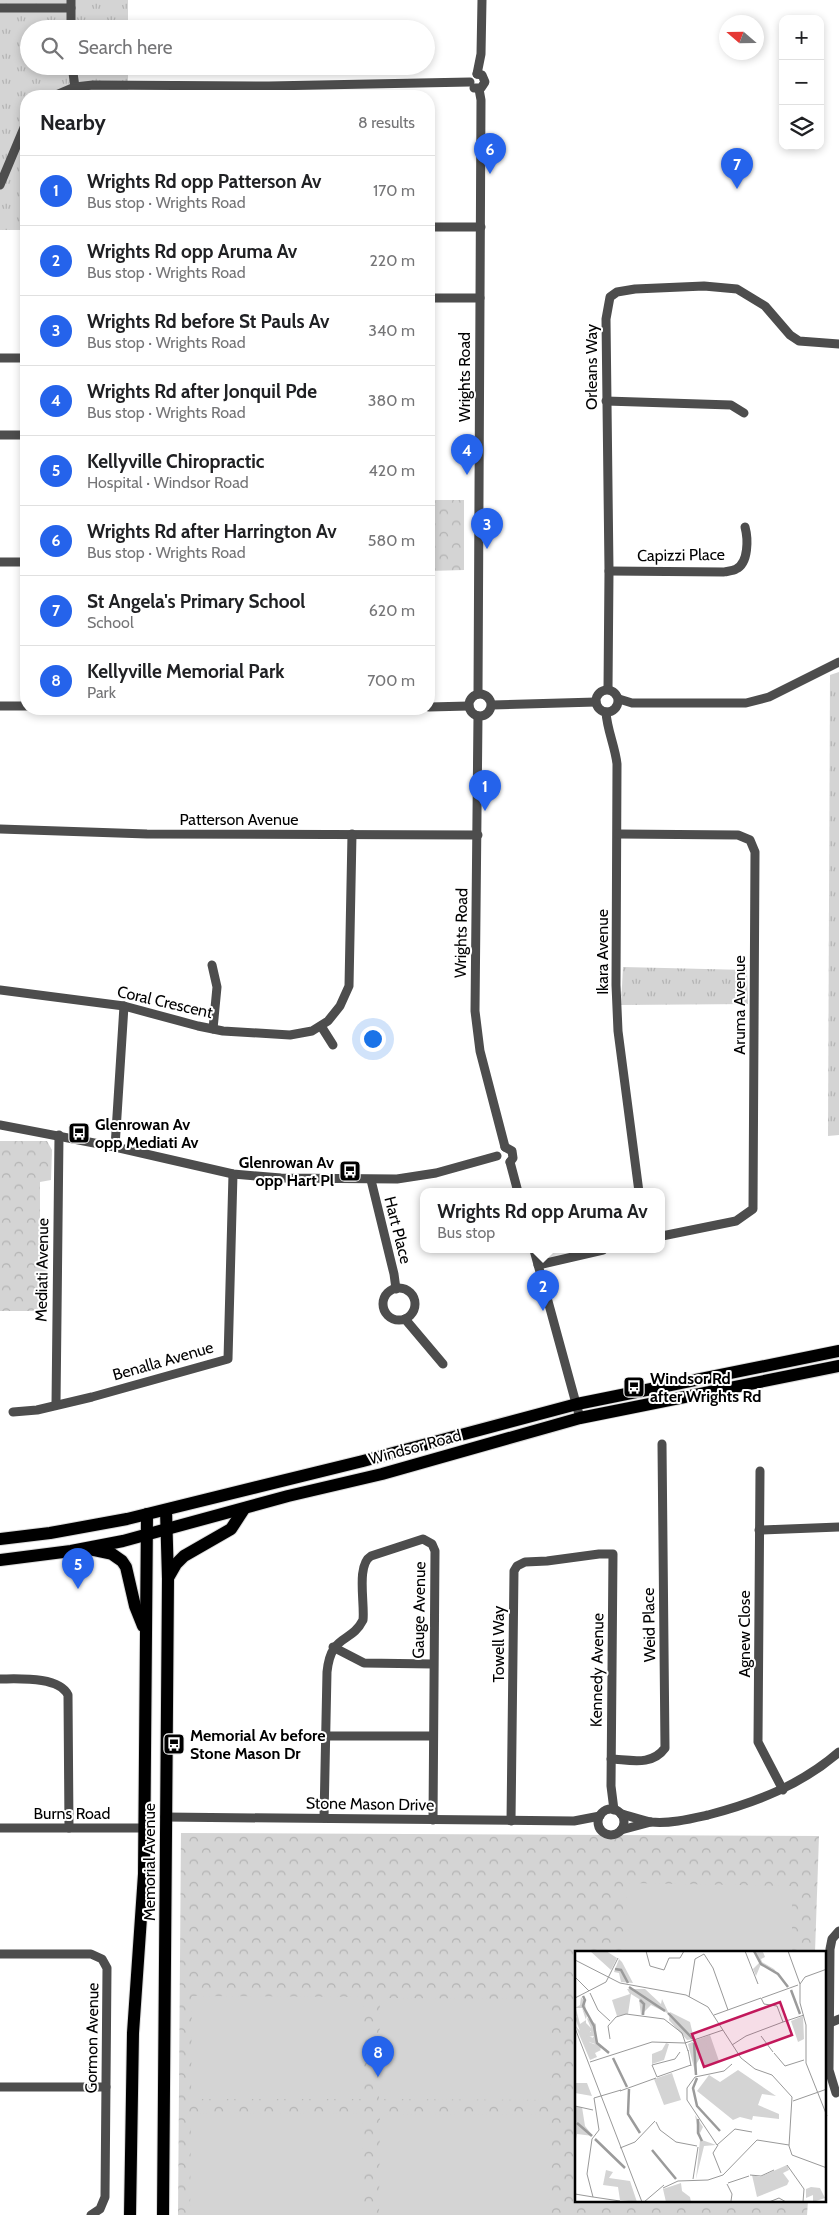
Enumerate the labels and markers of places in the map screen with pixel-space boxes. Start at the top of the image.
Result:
pin: 6 [474,133,506,174]
pin: 7 [721,148,753,189]
pin: 4 [451,434,483,475]
pin: 3 [471,508,503,549]
pin: 1 [469,770,501,811]
place label: Glenrowan Av opp Mediati Av [95,1115,199,1152]
bus stop icon: Glenrowan Av opp Mediati Av [67,1121,91,1145]
place label: Glenrowan Av opp Hart Pl [239,1153,334,1190]
bus stop icon: Glenrowan Av opp Hart Pl [338,1159,362,1183]
pin: 2 [527,1270,559,1311]
place label: Windsor Rd after Wrights Rd [650,1369,761,1406]
bus stop icon: Windsor Rd after Wrights Rd [622,1375,646,1399]
pin: 5 [62,1548,94,1589]
place label: Memorial Av before Stone Mason Dr [190,1726,326,1763]
bus stop icon: Memorial Av before Stone Mason Dr [162,1732,186,1756]
pin: 8 [362,2036,394,2077]

